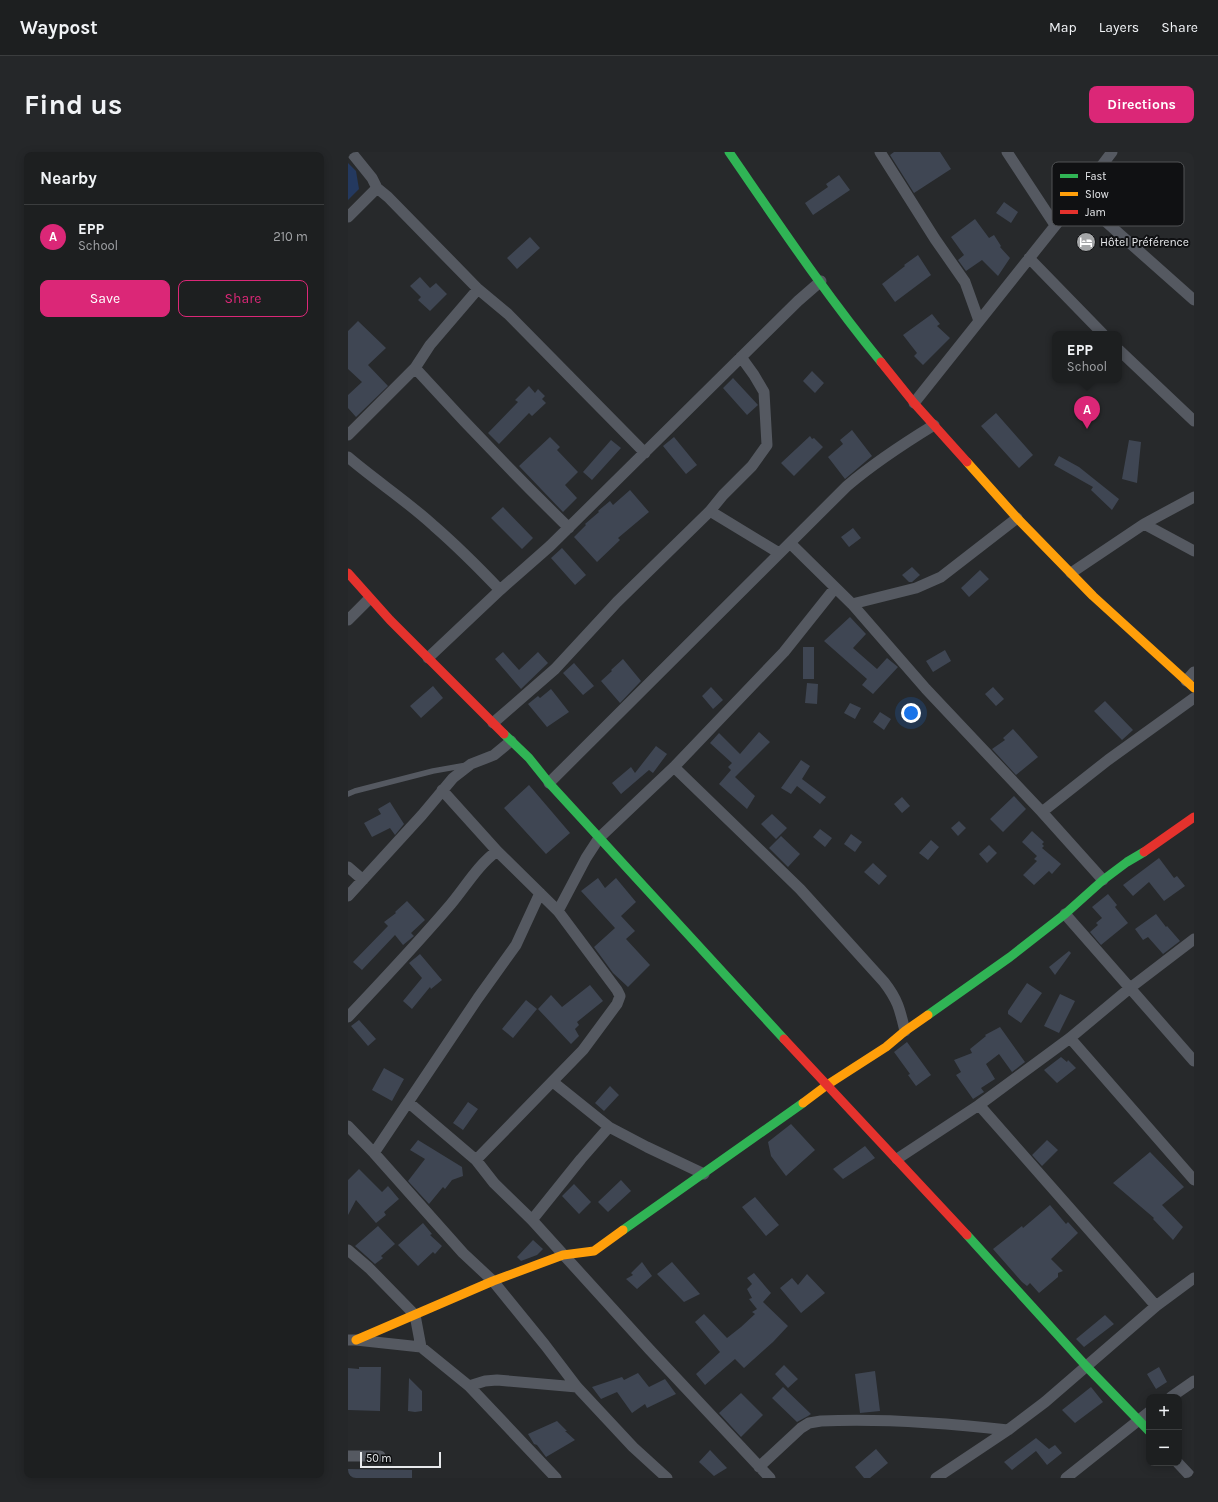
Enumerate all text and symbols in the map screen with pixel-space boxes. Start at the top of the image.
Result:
text: Waypost [20,17,98,39]
text: Map [1049,19,1077,36]
text: Layers [1099,19,1139,36]
text: Share [1161,19,1198,36]
button: Directions [1089,86,1194,123]
text: Find us [24,88,123,121]
legend [1052,162,1184,226]
text: Nearby [40,168,97,188]
text: Fast [1085,170,1106,183]
text: Slow [1085,188,1109,201]
text: Jam [1085,206,1106,219]
text: EPP [78,220,104,238]
text: A [49,229,57,244]
text: 210 m [273,229,308,244]
hotel icon: Hôtel Préférence [1075,231,1097,253]
place label: Hôtel Préférence [1100,235,1189,249]
text: School [78,238,118,253]
button: Save [40,280,170,317]
button: Share [178,280,308,317]
popup [1052,331,1122,383]
text: EPP [1067,341,1093,359]
text: School [1067,359,1107,374]
pin: A [1074,396,1100,429]
your location [901,703,921,723]
map controls [1146,1394,1182,1466]
button: + [1146,1394,1182,1430]
button: − [1146,1430,1182,1466]
scale bar [360,1450,441,1469]
text: 50 m [366,1452,392,1465]

